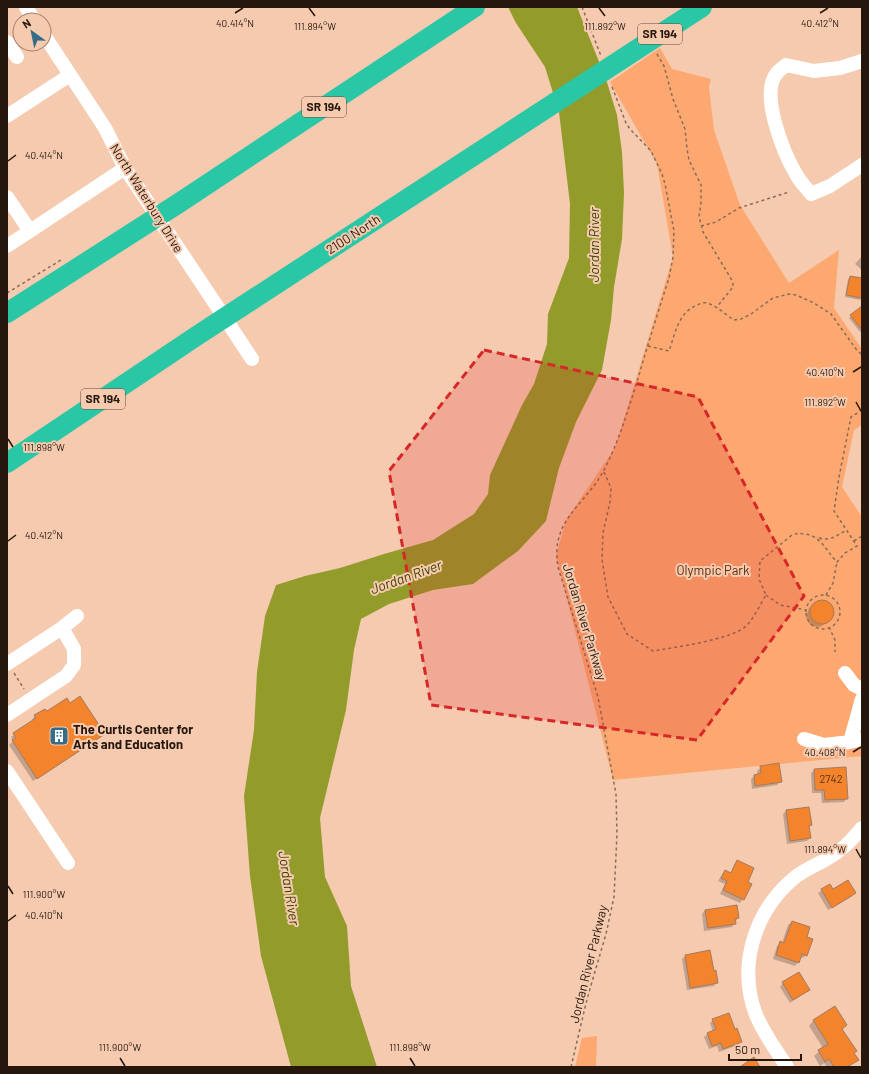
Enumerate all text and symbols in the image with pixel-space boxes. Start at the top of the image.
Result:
north arrow [12,12,52,52]
text: N [20,16,33,31]
text: 40.414°N [216,17,254,29]
text: 40.412°N [801,17,839,29]
text: 111.894°W [294,20,336,32]
text: 111.892°W [584,20,626,32]
road number: SR 194 [638,24,682,44]
road number: SR 194 [302,97,346,117]
street label: North Waterbury Drive [107,141,187,255]
text: 40.414°N [25,149,63,161]
water label: Jordan River [585,206,602,283]
street label: 2100 North [323,211,383,257]
text: 40.410°N [806,366,844,378]
road number: SR 194 [81,389,125,409]
text: 111.892°W [804,396,846,408]
text: 111.898°W [23,441,65,453]
text: 40.412°N [25,529,63,541]
water label: Jordan River [368,555,445,597]
street label: Jordan River Parkway [560,562,610,682]
park label: Olympic Park [676,562,750,578]
place label: The Curtis Center for Arts and Education [73,721,193,752]
building icon: The Curtis Center for Arts and Education [48,725,70,747]
text: 40.408°N [805,746,845,758]
house number: 2742 [819,772,843,785]
text: 111.894°W [804,843,846,855]
water label: Jordan River [275,849,304,927]
text: 111.900°W [23,888,65,900]
street label: Jordan River Parkway [566,903,610,1025]
text: 40.410°N [25,909,63,921]
scale bar [729,1036,801,1062]
text: 111.900°W [99,1041,141,1053]
text: 111.898°W [389,1041,431,1053]
text: 50 m [735,1042,760,1056]

